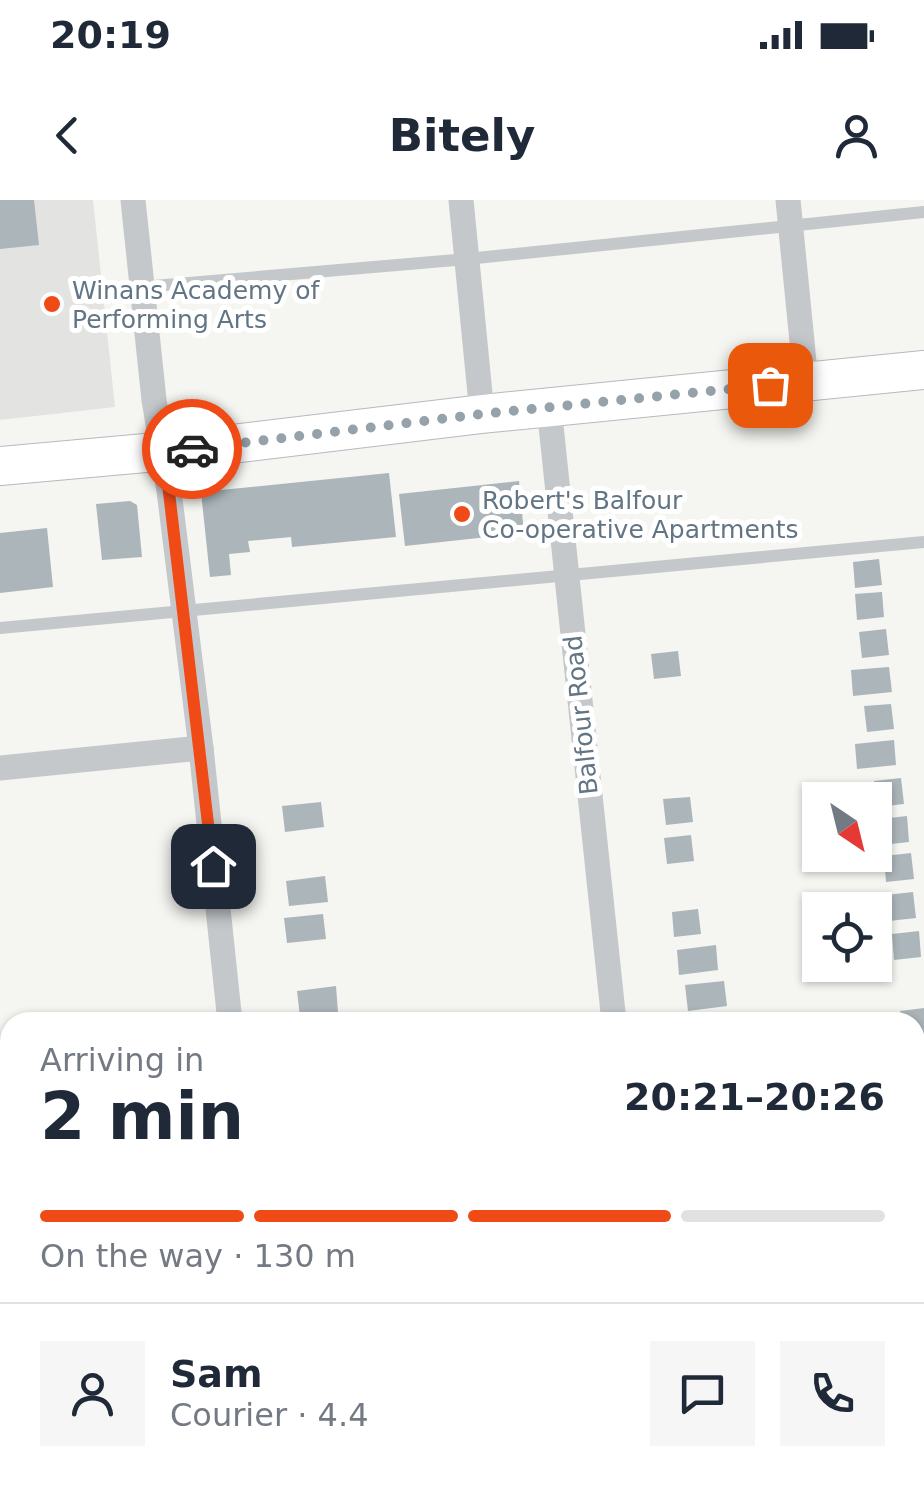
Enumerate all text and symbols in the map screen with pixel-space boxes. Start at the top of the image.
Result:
text: 20:19 [50,13,171,57]
icon: back [40,108,95,163]
icon: person [829,108,884,163]
text: Bitely [389,109,535,162]
place label: Winans Academy of Performing Arts [72,276,320,334]
marker: Winans Academy of Performing Arts [41,293,63,315]
pin [728,343,813,428]
icon: bag [743,358,798,413]
courier [142,399,242,499]
icon: car [165,422,220,477]
place label: Robert's Balfour Co-operative Apartments [482,486,799,544]
marker: Robert's Balfour Co-operative Apartments [451,503,473,525]
street label: Balfour Road [558,634,604,796]
north arrow [802,782,892,872]
map controls [802,782,892,982]
pin [171,824,256,909]
icon: home [186,839,241,894]
button: locate [802,892,892,982]
text: Arriving in [40,1041,204,1079]
text: 20:21–20:26 [624,1075,885,1119]
text: 2 min [40,1079,244,1154]
text: On the way · 130 m [40,1237,356,1275]
button: person [40,1341,145,1446]
button: chat [650,1341,755,1446]
button: phone [780,1341,885,1446]
text: Sam [170,1352,263,1396]
text: Courier · 4.4 [170,1396,369,1434]

